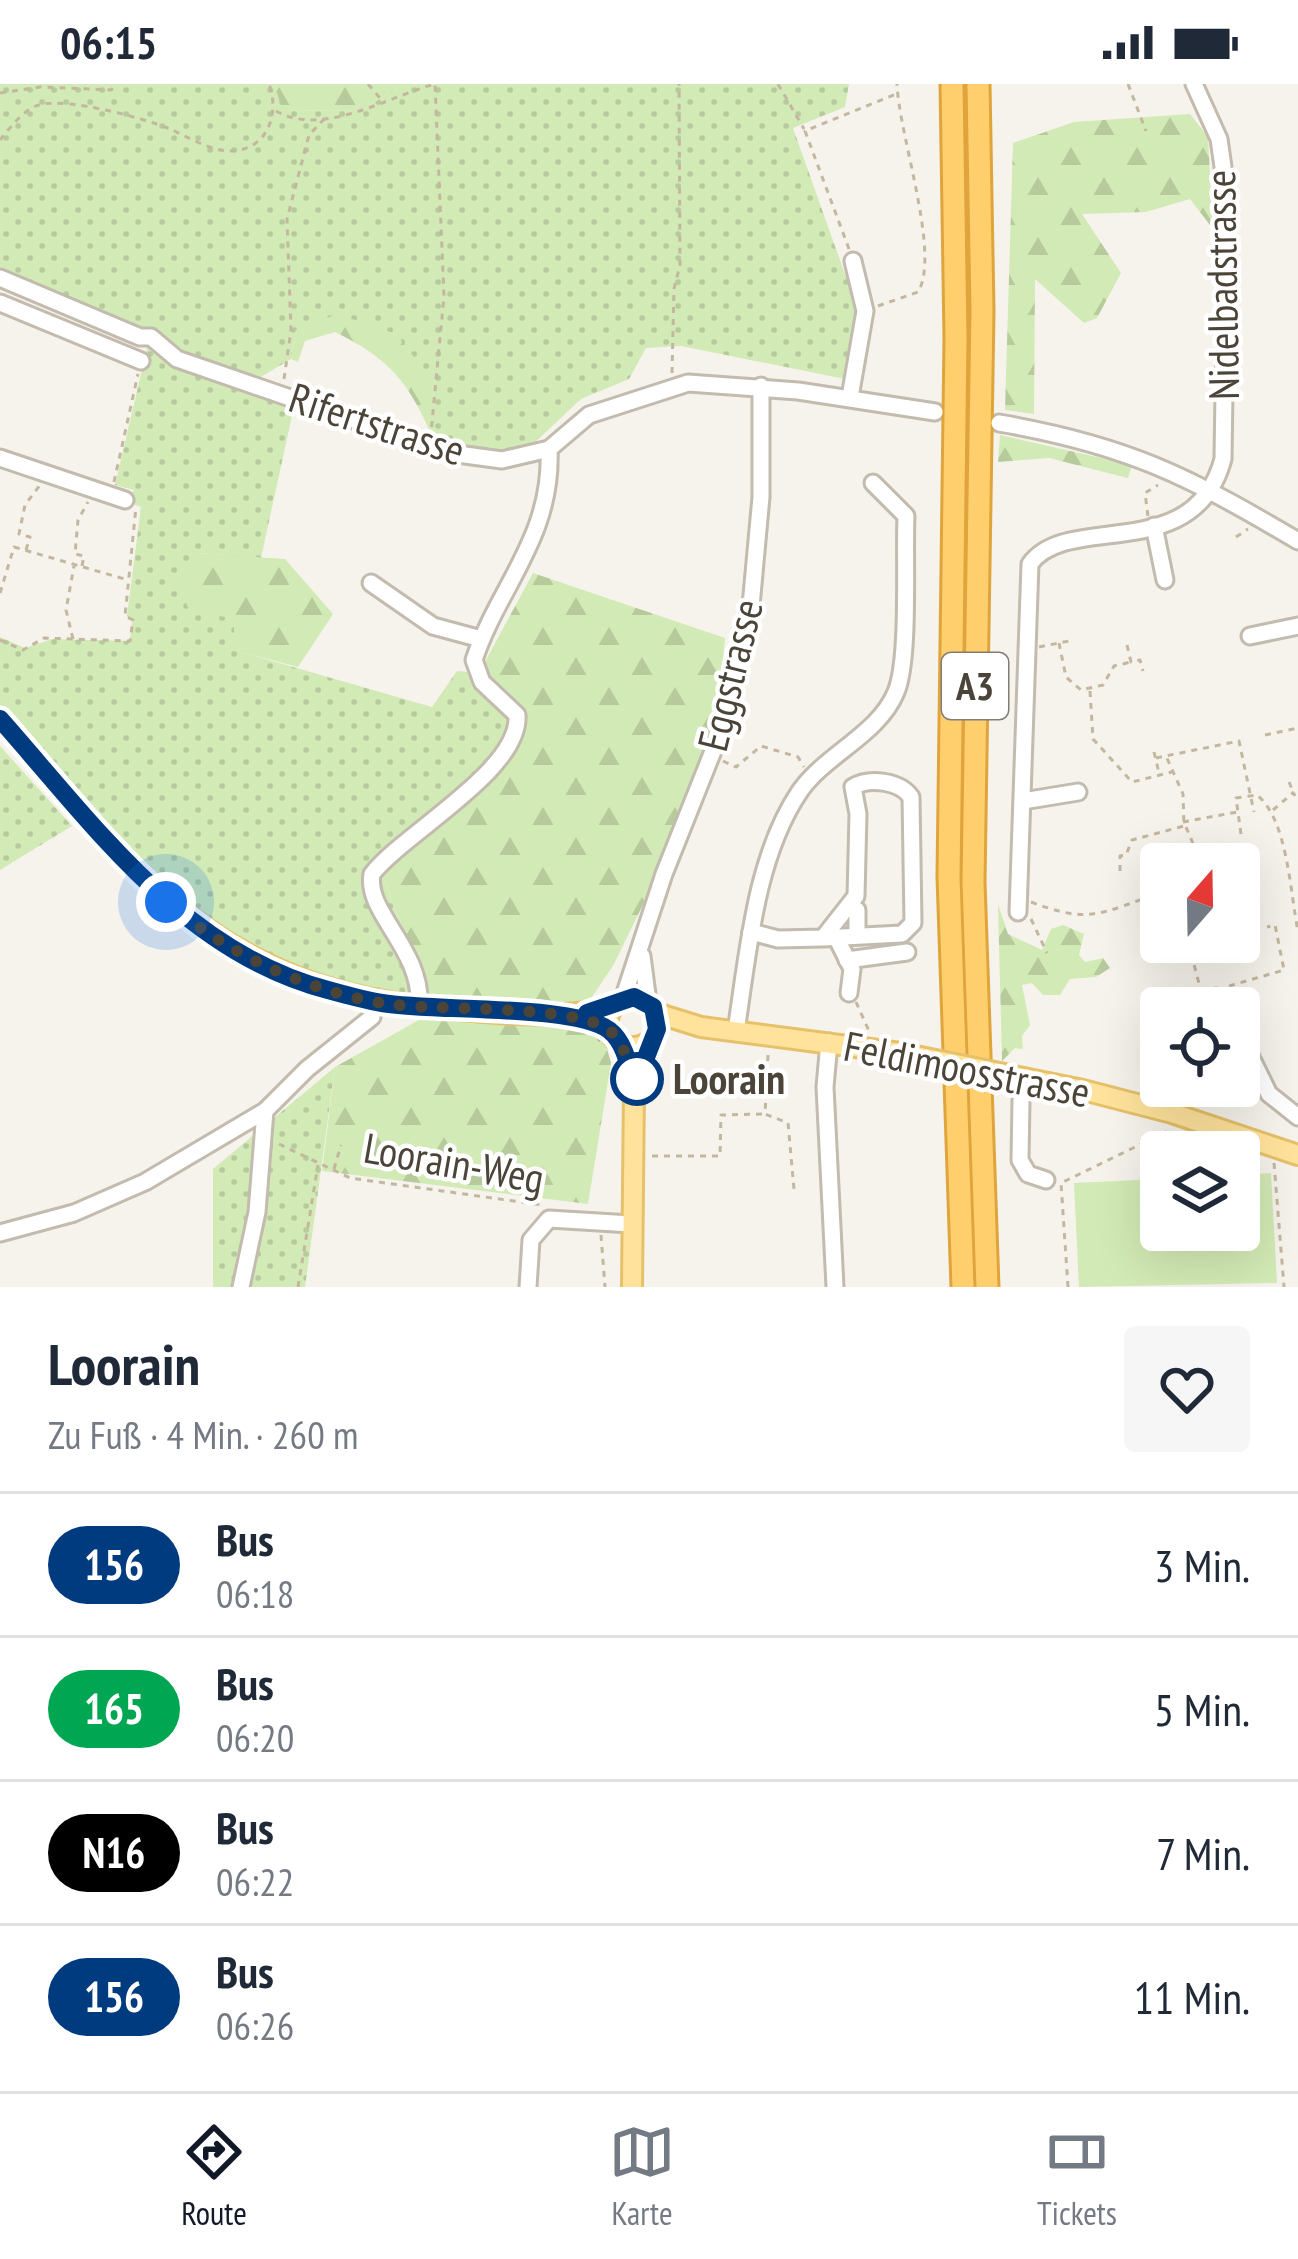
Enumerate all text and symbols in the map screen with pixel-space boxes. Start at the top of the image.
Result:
text: 06:15 [60,13,157,71]
street label: Nidelbadstrasse [1192,170,1251,400]
street label: Rifertstrasse [283,369,472,478]
street label: Eggstrasse [684,593,775,756]
road number: A3 [942,653,1008,719]
north arrow [1140,843,1260,963]
map controls [1140,843,1260,1251]
your location [136,872,196,932]
button: locate [1140,987,1260,1107]
street label: Feldimoosstrasse [839,1018,1095,1119]
place label: Loorain [673,1051,785,1106]
marker: Loorain [612,1054,662,1104]
street label: Loorain-Weg [360,1120,548,1205]
button: layers [1140,1131,1260,1251]
button: heart [1124,1326,1250,1452]
text: Loorain [48,1327,200,1401]
text: Zu Fuß · 4 Min. · 260 m [48,1409,358,1460]
text: Bus [216,1510,274,1568]
text: 3 Min. [1154,1536,1250,1594]
text: 156 [84,1537,144,1592]
text: 06:18 [216,1568,294,1619]
text: Bus [216,1654,274,1712]
text: 5 Min. [1154,1680,1250,1738]
text: 165 [84,1681,144,1736]
text: 06:20 [216,1712,294,1763]
text: Bus [216,1798,274,1856]
text: 7 Min. [1156,1824,1250,1882]
text: N16 [83,1825,145,1880]
text: 06:22 [216,1856,294,1907]
text: Bus [216,1942,274,2000]
text: 11 Min. [1134,1968,1250,2026]
text: 156 [84,1969,144,2024]
text: 06:26 [216,2000,294,2051]
tab: Route [181,2119,247,2234]
tab: Karte [609,2119,675,2234]
tab: Tickets [1037,2119,1117,2234]

